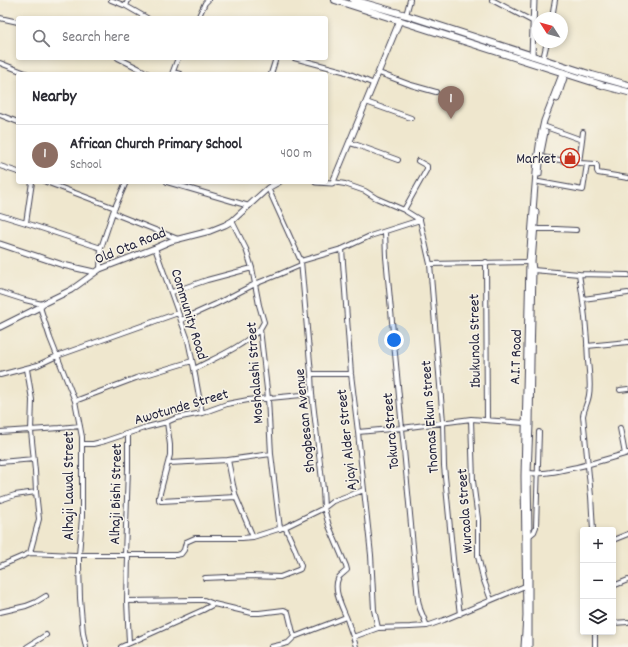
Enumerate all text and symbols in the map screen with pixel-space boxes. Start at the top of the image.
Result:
north arrow [532,12,568,48]
search box [16,16,328,60]
icon: search [30,27,52,49]
text: Search here [62,27,130,49]
text: Nearby [32,86,76,110]
pin: 1 [438,86,464,119]
text: African Church Primary School [70,134,242,156]
text: 1 [44,145,46,164]
text: 400 m [281,145,312,164]
shop icon: Market [559,147,581,169]
place label: Market [516,149,556,171]
text: School [70,156,102,175]
street label: Old Ota Road [92,223,170,271]
street label: Community Road [164,266,212,363]
street label: Ibukunola Street [464,293,488,388]
street label: Moshalashi Street [241,321,271,425]
street label: A.I.T Road [505,329,529,385]
your location [384,330,404,350]
street label: Thomas Ekun Street [416,359,446,474]
street label: Shogbesan Avenue [290,367,322,474]
street label: Awotunde Street [132,384,232,432]
street label: Ajayi Alder Street [332,387,364,492]
street label: Tokura Street [378,391,406,470]
street label: Alhaji Lawal Street [59,431,81,541]
street label: Alhaji Bishi Street [105,443,129,545]
street label: Wuraola Street [452,467,480,554]
map controls [580,527,616,635]
button: + [580,527,616,563]
button: − [580,563,616,599]
button: layers [580,599,616,635]

